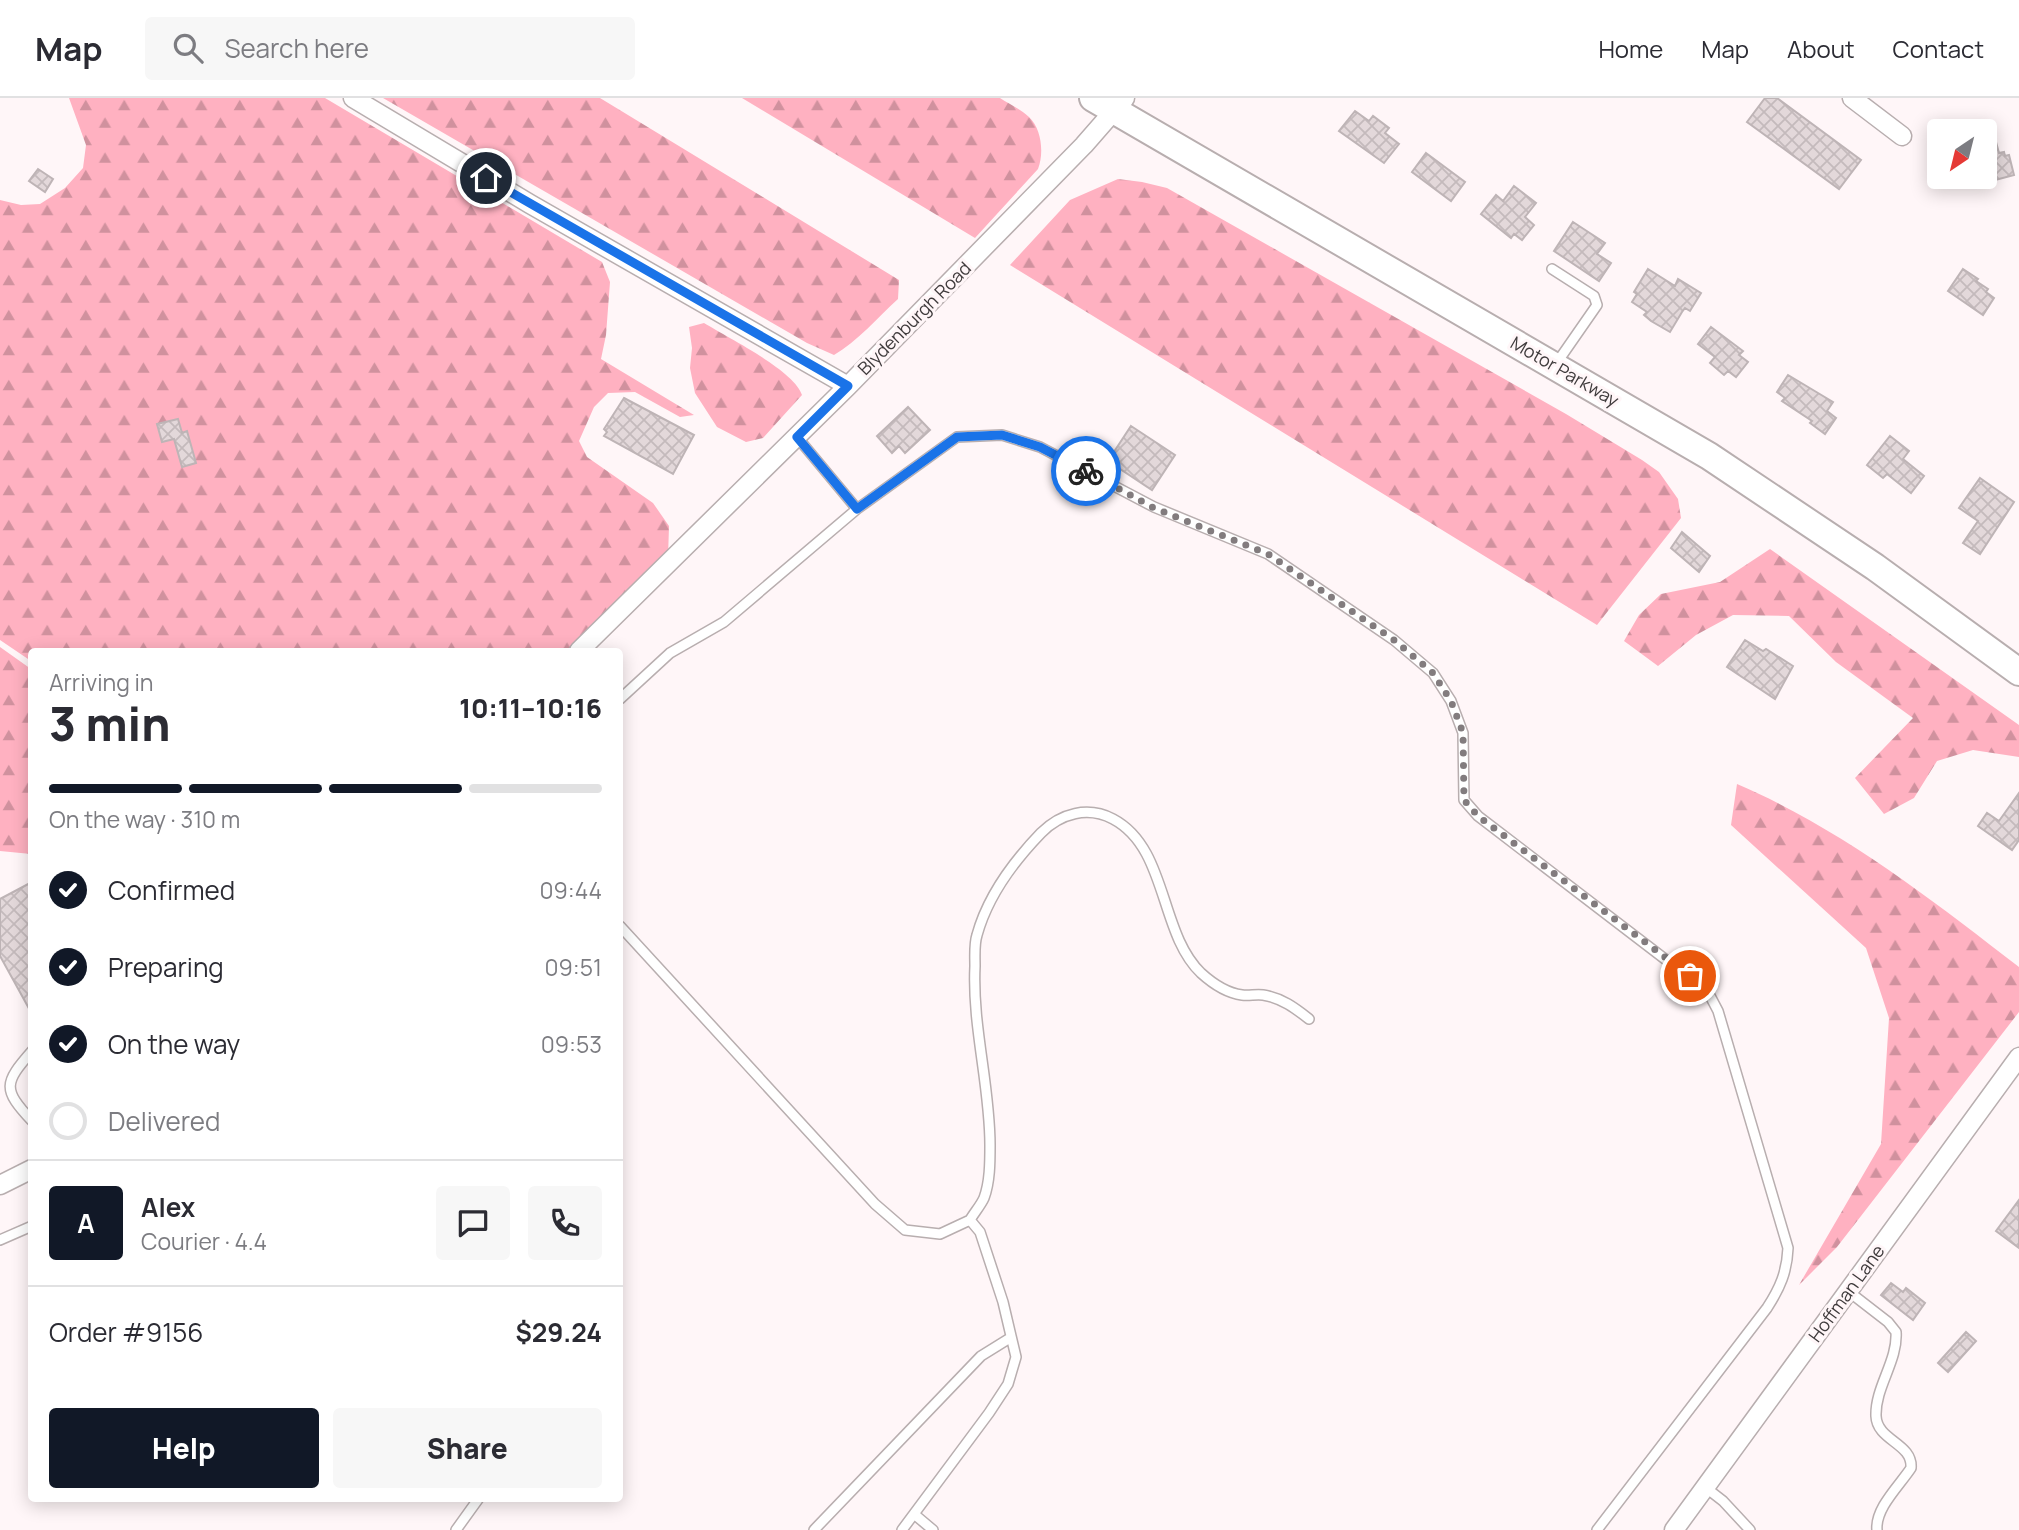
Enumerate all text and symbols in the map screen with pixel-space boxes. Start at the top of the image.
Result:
search box [145,17,635,80]
text: Map [35,26,103,71]
icon: search [169,29,207,67]
text: Search here [225,30,369,66]
text: Home [1598,32,1663,65]
text: Map [1701,32,1749,65]
text: About [1787,32,1855,65]
text: Contact [1893,32,1984,65]
north arrow [1927,119,1997,189]
map controls [1927,119,1997,189]
pin [456,148,516,208]
icon: home [467,159,505,197]
street label: Blydenburgh Road [852,256,976,380]
street label: Motor Parkway [1506,330,1624,412]
courier [1051,436,1121,506]
icon: bike [1067,452,1105,490]
text: Arriving in [49,666,154,698]
text: 10:11–10:16 [459,690,602,726]
text: 3 min [49,692,170,755]
text: On the way · 310 m [49,803,240,835]
icon: check [49,871,87,909]
text: Confirmed [108,872,235,908]
text: 09:44 [539,874,602,906]
pin [1660,946,1720,1006]
icon: check [49,948,87,986]
text: Preparing [108,949,224,985]
text: 09:51 [545,951,602,983]
icon: bag [1671,957,1709,995]
icon: check [49,1025,87,1063]
text: On the way [108,1026,240,1062]
text: 09:53 [541,1028,602,1060]
text: Delivered [108,1103,220,1139]
button: chat [436,1186,510,1260]
button: phone [528,1186,602,1260]
text: Alex [141,1189,195,1225]
text: A [77,1205,95,1241]
text: Courier · 4.4 [141,1225,267,1257]
street label: Hoffman Lane [1803,1240,1889,1346]
text: Order #9156 [49,1314,203,1350]
text: $29.24 [515,1314,602,1350]
button: Help [49,1408,319,1488]
button: Share [333,1408,602,1488]

